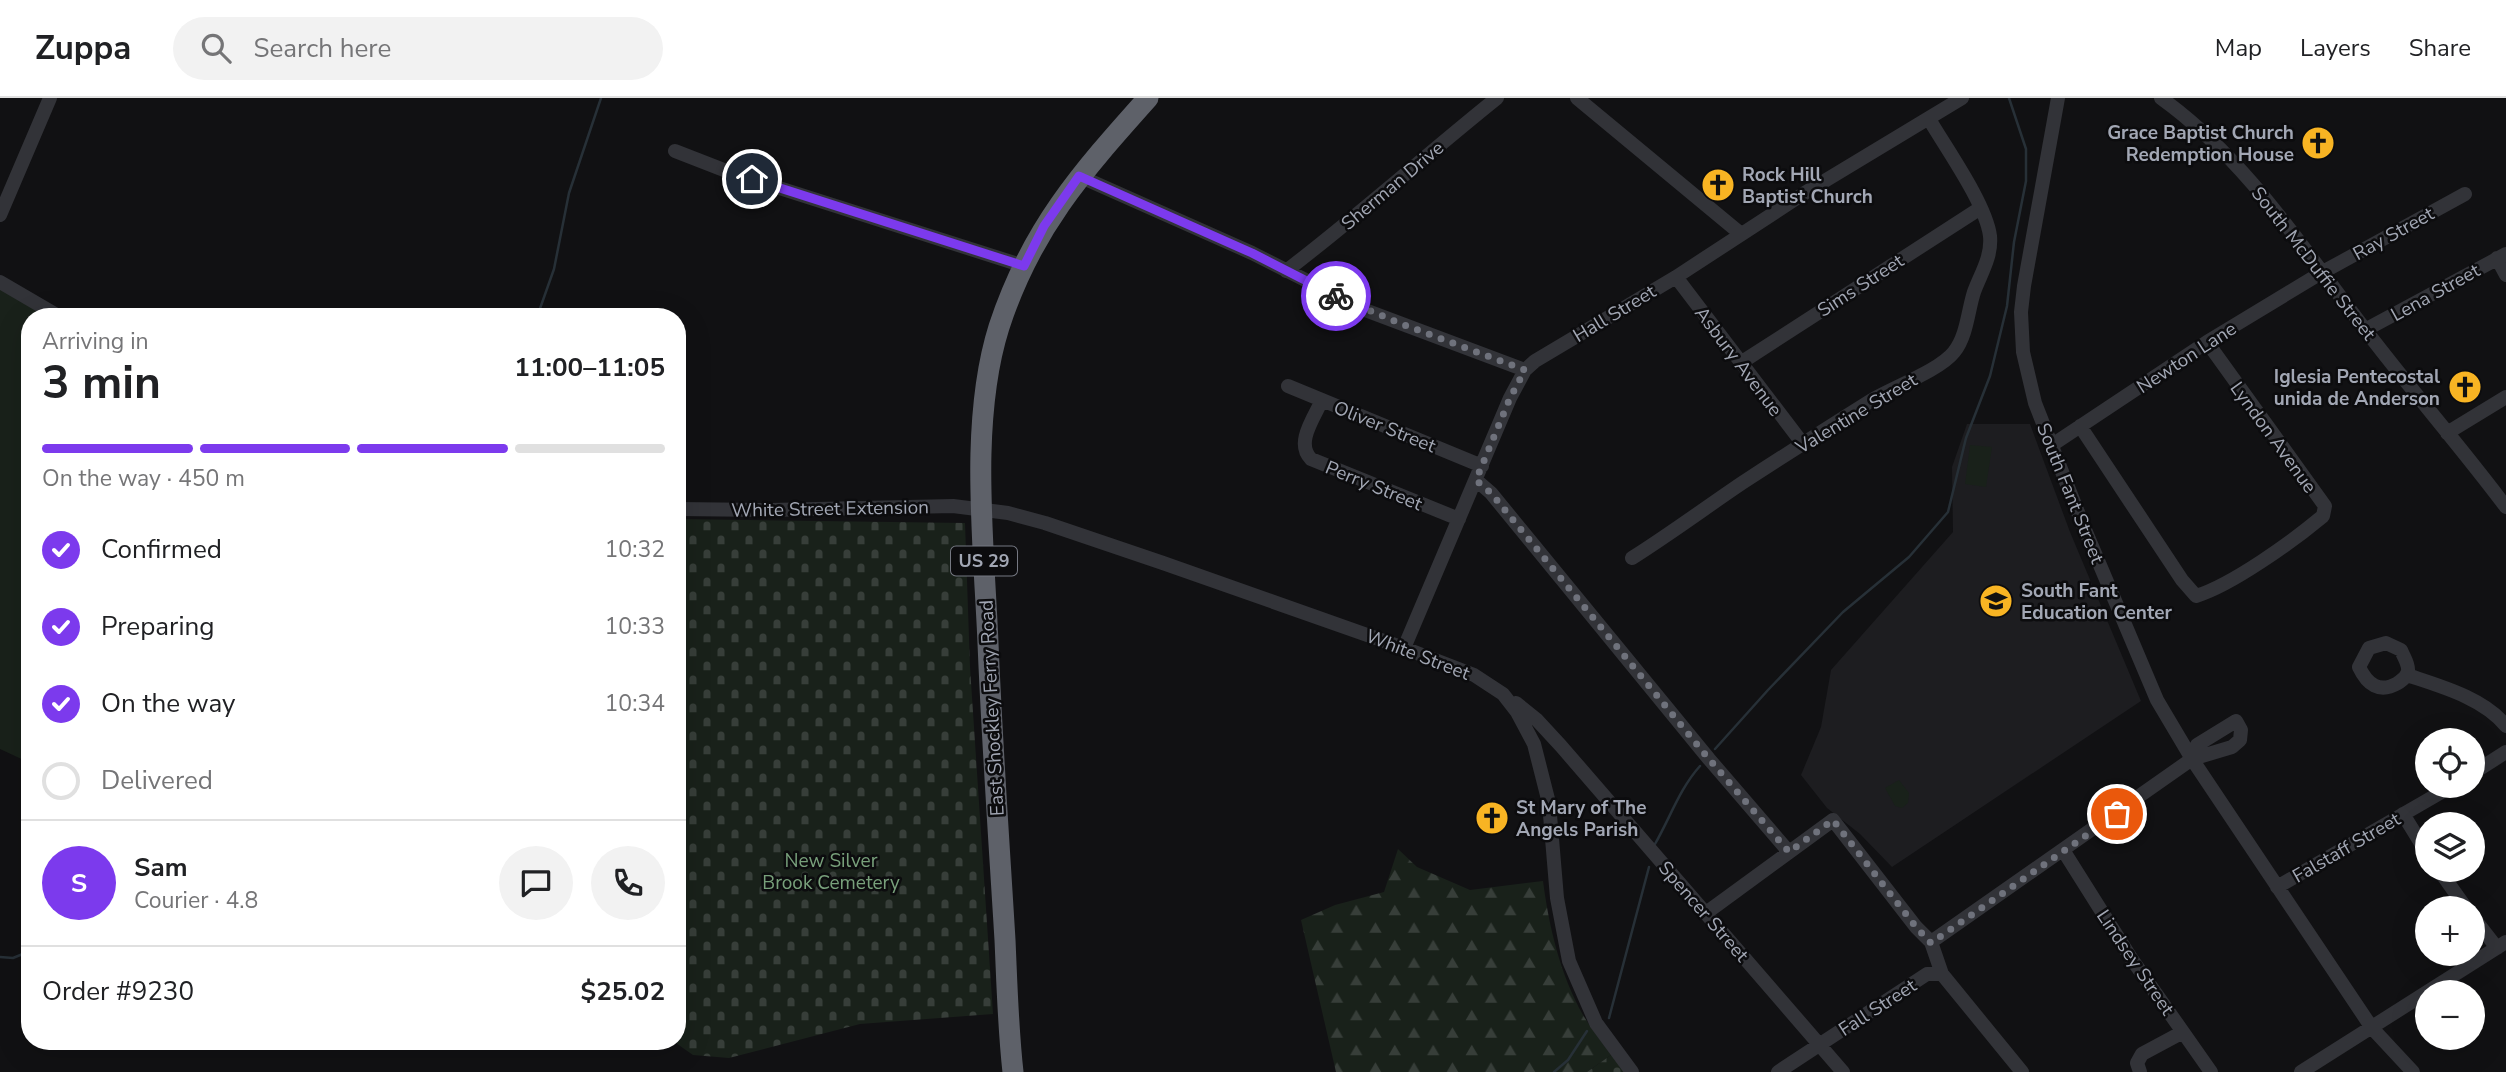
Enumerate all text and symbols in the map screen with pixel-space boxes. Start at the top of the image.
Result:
search box [173,17,663,80]
text: Zuppa [35,26,131,71]
icon: search [197,29,235,67]
text: Search here [253,31,391,66]
text: Map [2215,32,2262,64]
text: Layers [2300,32,2371,64]
text: Share [2409,32,2471,64]
place label: Grace Baptist Church Redemption House [2107,120,2294,168]
church icon: Grace Baptist Church Redemption House [2299,124,2337,162]
street label: Sherman Drive [1336,135,1449,236]
pin [722,149,782,209]
icon: home [733,160,771,198]
place label: Rock Hill Baptist Church [1742,162,1873,210]
church icon: Rock Hill Baptist Church [1699,166,1737,204]
street label: South McDuffie Street [2245,181,2382,346]
street label: Ray Street [2348,201,2439,267]
street label: Sims Street [1812,248,1909,323]
street label: Lena Street [2386,258,2485,328]
courier [1301,261,1371,331]
icon: bike [1317,277,1355,315]
street label: Hall Street [1568,279,1661,349]
street label: Asbury Avenue [1688,301,1788,422]
street label: Newton Lane [2132,316,2242,400]
text: Arriving in [42,326,149,357]
text: 11:00–11:05 [514,350,665,385]
text: 3 min [42,351,161,414]
place label: Iglesia Pentecostal unida de Anderson [2274,364,2440,412]
street label: Valentine Street [1790,367,1922,461]
church icon: Iglesia Pentecostal unida de Anderson [2446,368,2484,406]
street label: Lyndon Avenue [2224,377,2323,499]
street label: Oliver Street [1330,395,1440,459]
street label: South Fant Street [2030,419,2110,568]
street label: Perry Street [1321,455,1426,517]
text: On the way · 450 m [42,463,245,494]
street label: White Street Extension [731,494,929,524]
icon: check [42,531,80,569]
text: Confirmed [101,532,222,567]
text: 10:32 [605,534,665,565]
road number: US 29 [951,546,1017,575]
place label: South Fant Education Center [2021,578,2172,626]
school or university icon: South Fant Education Center [1977,582,2015,620]
street label: East Shockley Ferry Road [973,599,1011,817]
icon: check [42,608,80,646]
text: Preparing [101,609,214,644]
text: 10:33 [605,611,665,642]
street label: White Street [1362,623,1474,687]
icon: check [42,685,80,723]
text: On the way [101,686,235,721]
text: 10:34 [605,688,665,719]
map controls [2415,728,2485,1050]
button: locate [2415,728,2485,798]
text: Delivered [101,763,213,798]
pin [2087,784,2147,844]
place label: St Mary of The Angels Parish [1516,795,1646,843]
icon: bag [2098,795,2136,833]
church icon: St Mary of The Angels Parish [1473,799,1511,837]
street label: Falstaff Street [2288,806,2405,889]
button: layers [2415,812,2485,882]
button: chat [499,846,573,920]
button: phone [591,846,665,920]
park label: New Silver Brook Cemetery [762,848,900,896]
text: Sam [134,850,187,885]
street label: Spencer Street [1652,856,1755,968]
text: S [71,866,87,901]
text: Courier · 4.8 [134,885,258,916]
button: + [2415,896,2485,966]
street label: Lindsey Street [2090,905,2180,1021]
street label: Fall Street [1834,973,1922,1043]
text: Order #9230 [42,974,194,1009]
text: $25.02 [581,974,665,1009]
button: − [2415,980,2485,1050]

